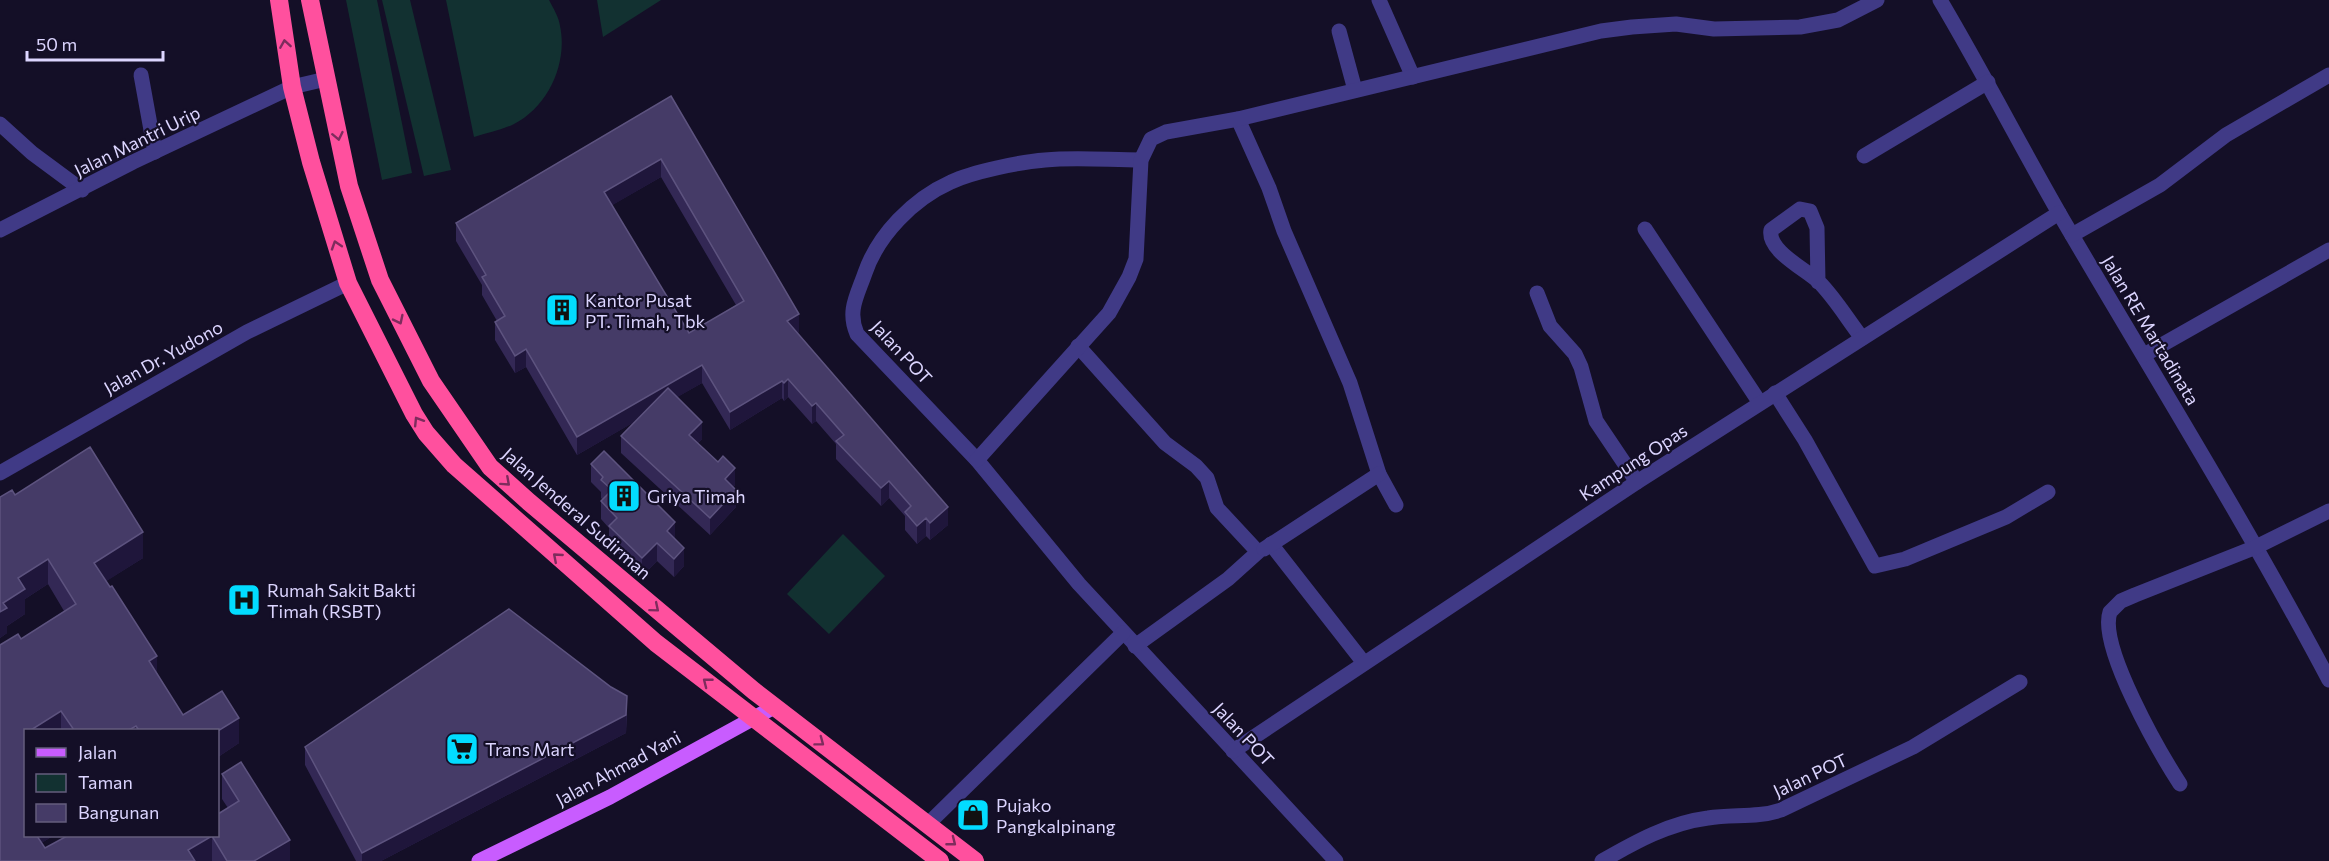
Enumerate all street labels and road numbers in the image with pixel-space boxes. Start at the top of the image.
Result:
street label: Jalan Mantri Urip [70,101,204,181]
street label: Jalan RE Martadinata [2098,251,2204,409]
street label: Jalan Dr. Yudono [100,315,226,399]
street label: Jalan POT [867,315,937,389]
street label: Kampung Opas [1575,419,1691,505]
street label: Jalan Jenderal Sudirman [498,442,656,584]
street label: Jalan POT [1209,697,1279,771]
street label: Jalan Ahmad Yani [552,726,684,810]
street label: Jalan POT [1769,748,1851,802]

